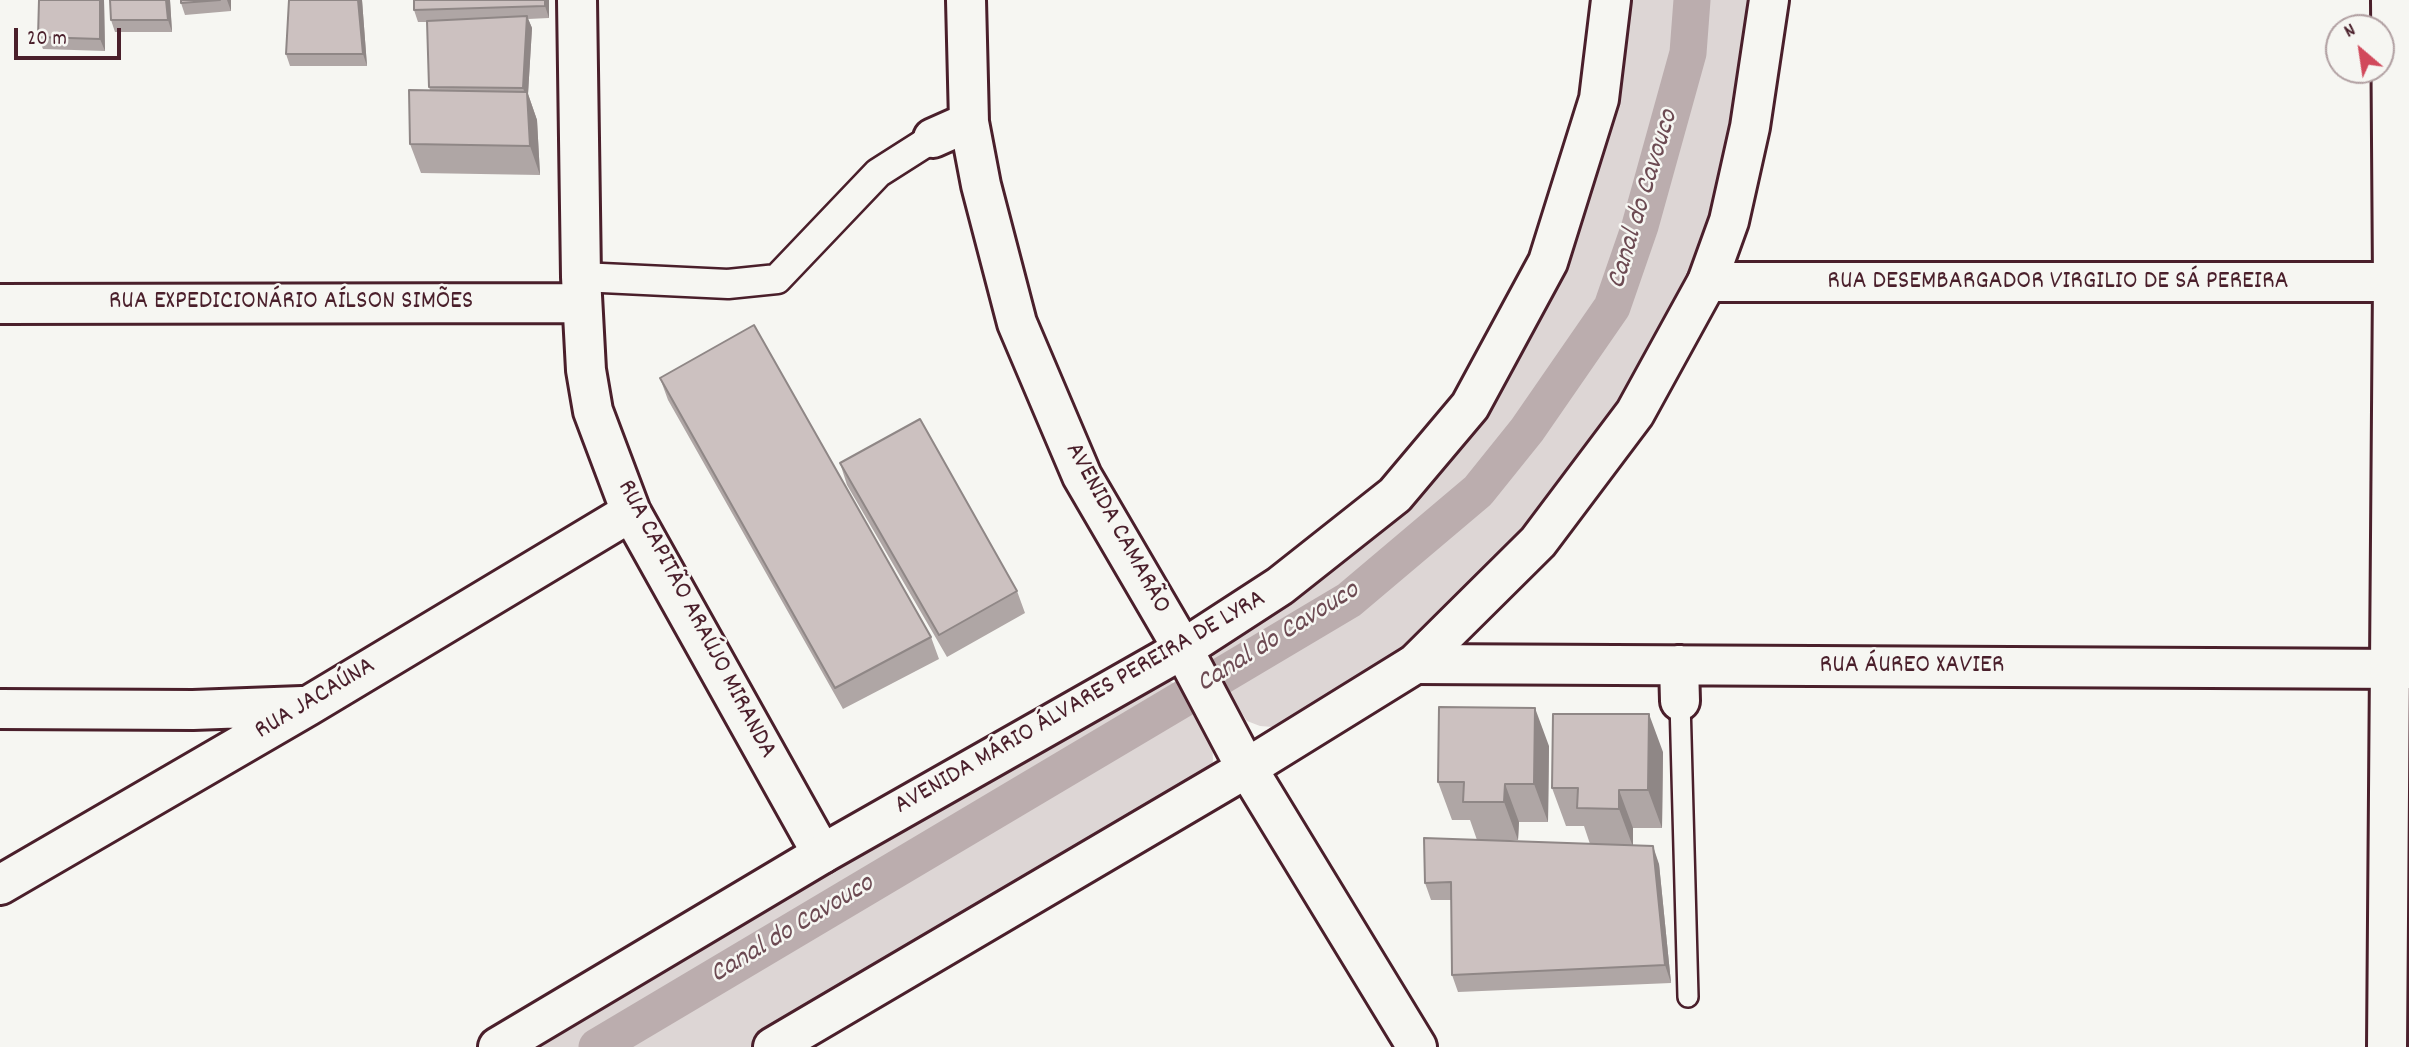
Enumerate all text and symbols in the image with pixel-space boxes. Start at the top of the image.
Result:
scale bar [18,14,124,58]
north arrow [2325,14,2395,84]
text: N [2340,18,2361,46]
text: 20 m [27,25,67,55]
water label: Canal do Cavouco [1602,107,1688,293]
street label: RUA DESEMBARGADOR VIRGILIO DE SÁ PEREIRA [1827,267,2289,299]
street label: RUA EXPEDICIONÁRIO AÍLSON SIMÕES [109,287,473,319]
street label: AVENIDA CAMARÃO [1056,438,1176,620]
street label: RUA CAPITÃO ARAÚJO MIRANDA [608,475,782,765]
water label: Canal do Cavouco [1192,576,1366,702]
street label: AVENIDA MÁRIO ÁLVARES PEREIRA DE LYRA [890,585,1272,823]
street label: RUA ÁUREO XAVIER [1819,651,2005,683]
street label: RUA JACAÚNA [250,652,382,748]
water label: Canal do Cavouco [705,869,881,993]

